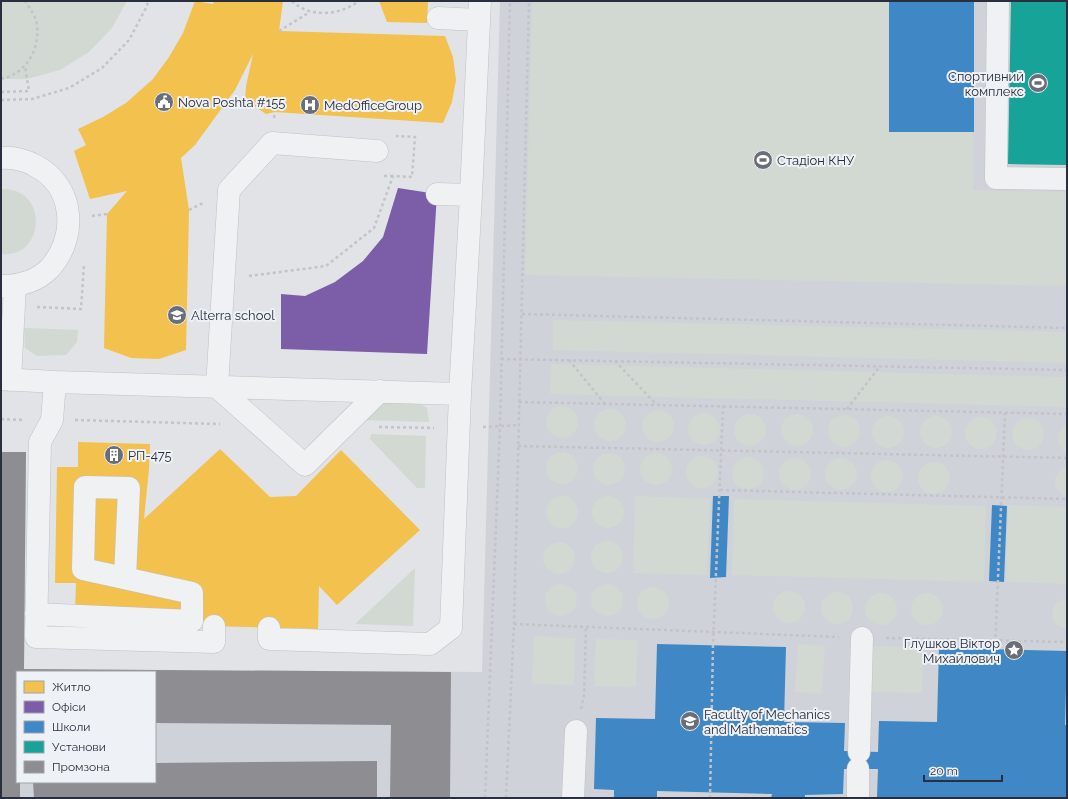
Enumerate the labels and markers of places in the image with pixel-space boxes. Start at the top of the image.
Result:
place label: Спортивний комплекс [948,69,1024,99]
sports icon: Спортивний комплекс [1027,72,1049,94]
public building icon: Nova Poshta #155 [153,91,175,113]
hospital icon: MedOfficeGroup [299,94,321,116]
place label: Nova Poshta #155 [178,95,285,110]
place label: MedOfficeGroup [324,98,422,113]
sports icon: Стадіон КНУ [752,149,774,171]
place label: Стадіон КНУ [777,153,855,168]
school or university icon: Alterra school [166,304,188,326]
place label: Alterra school [191,308,275,323]
building icon: РП-475 [103,444,125,466]
place label: РП-475 [128,448,172,463]
place label: Глушков Віктор Михайлович [904,636,1000,666]
place icon: Глушков Віктор Михайлович [1003,639,1025,661]
place label: Faculty of Mechanics and Mathematics [704,707,830,737]
school or university icon: Faculty of Mechanics and Mathematics [679,710,701,732]

